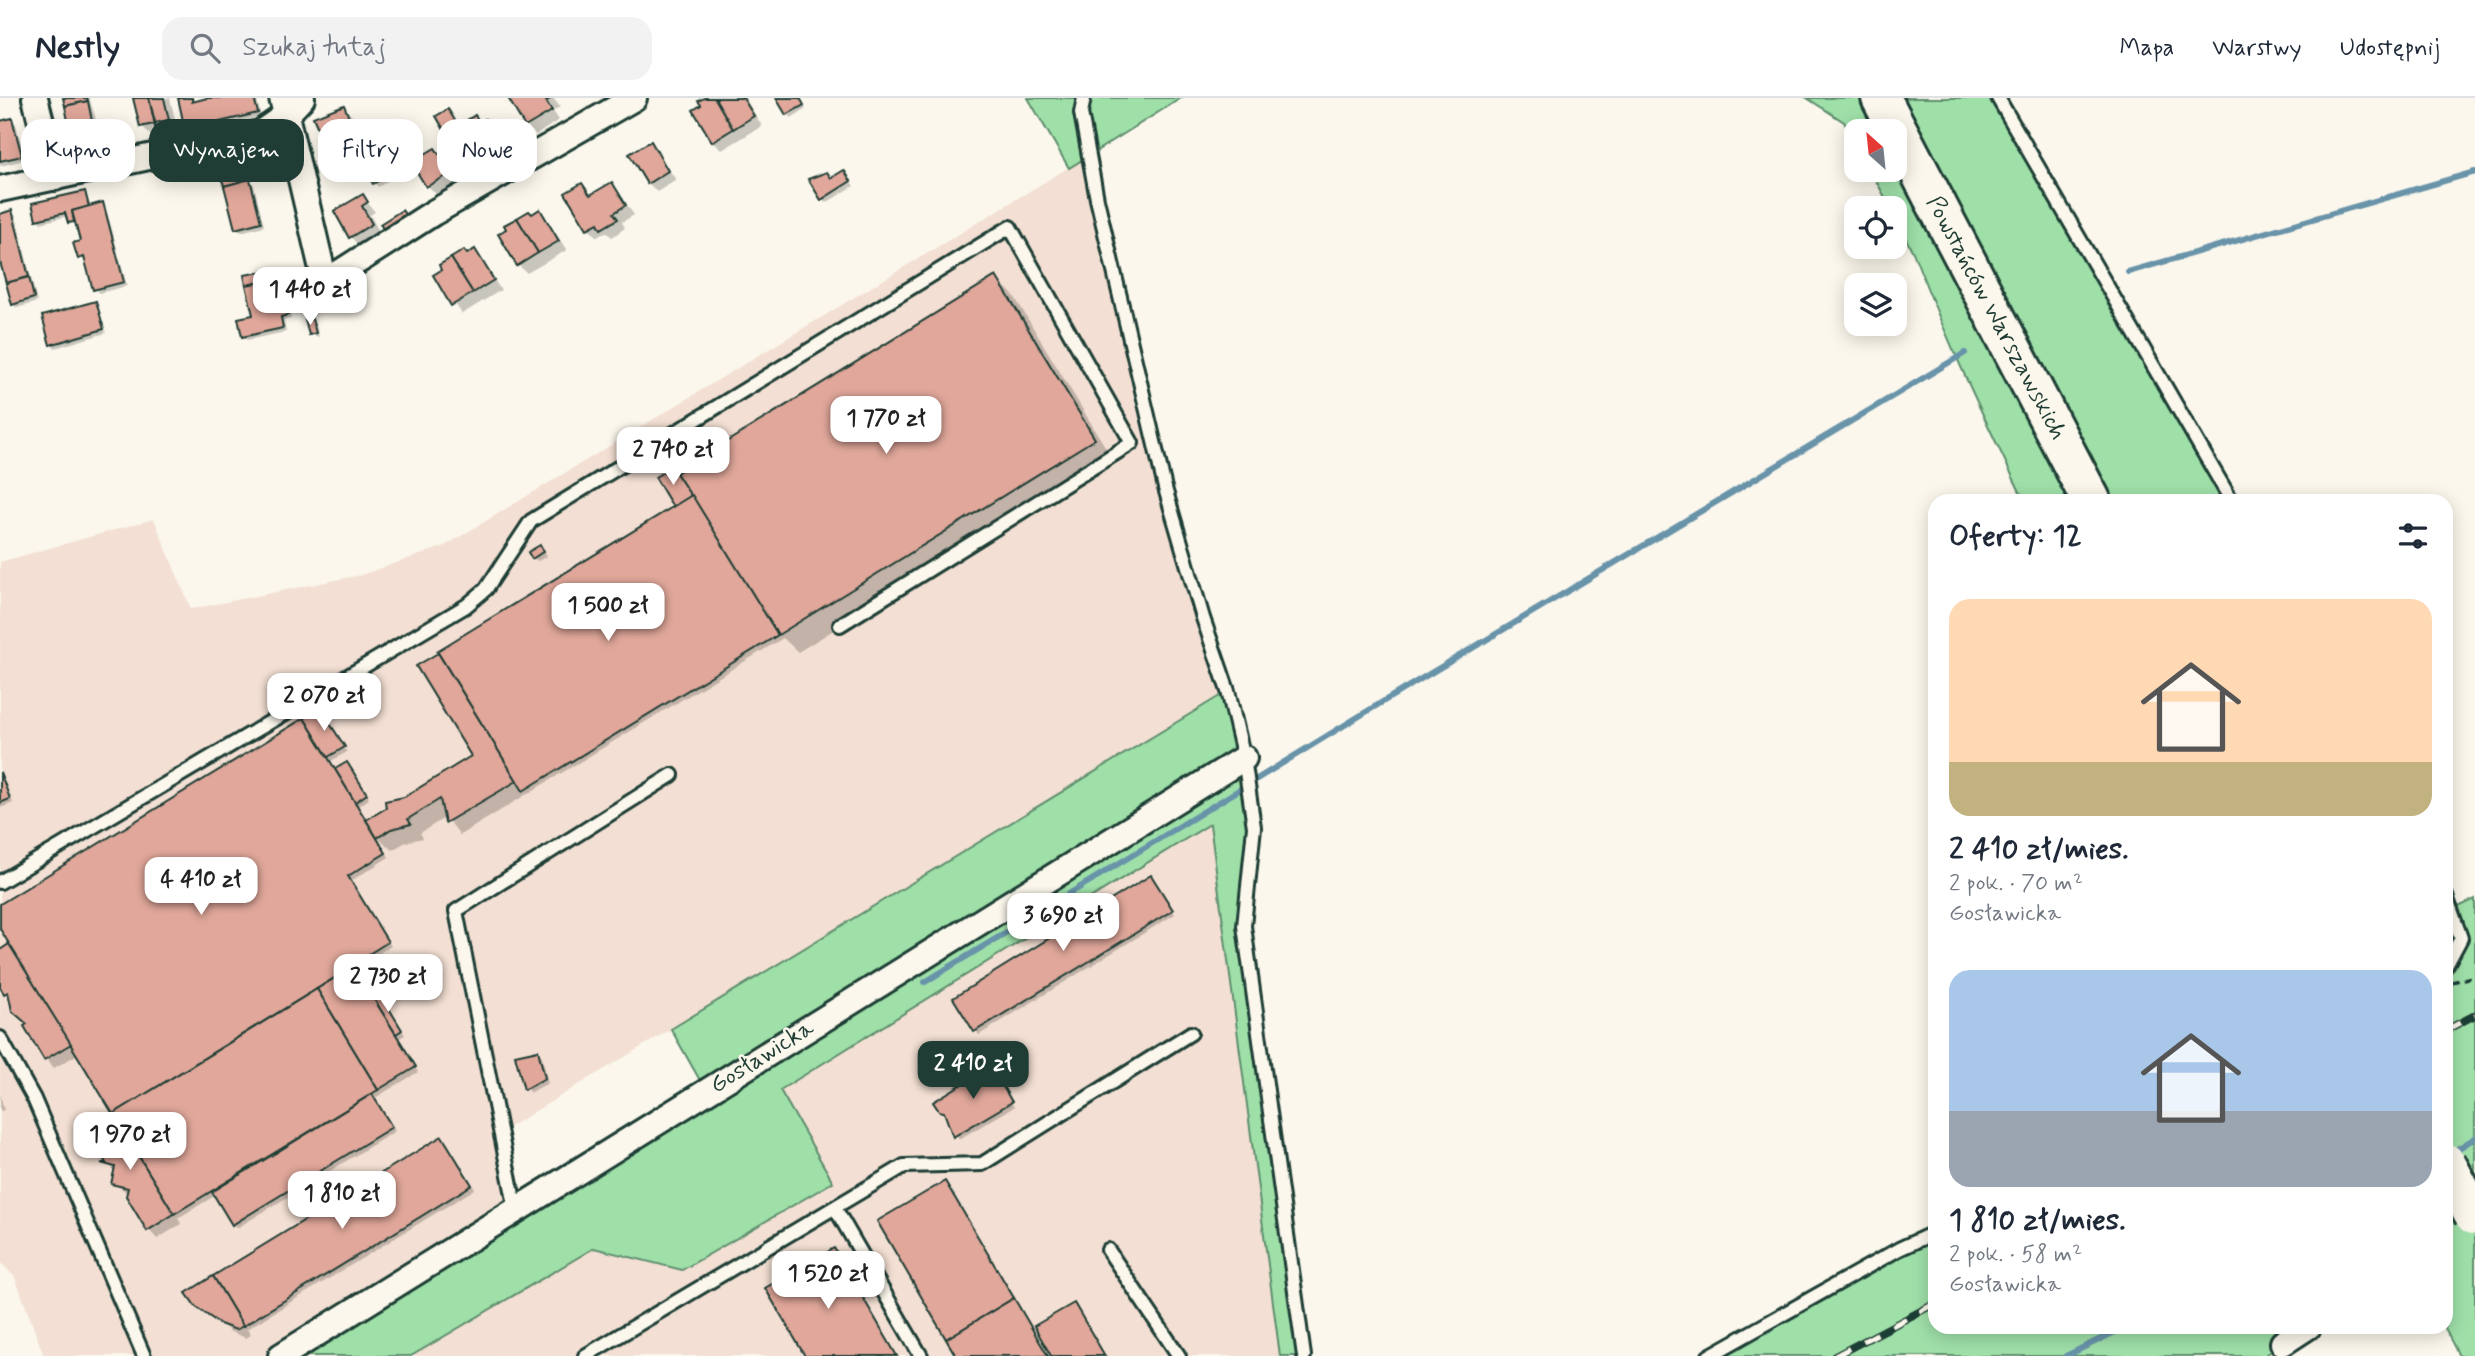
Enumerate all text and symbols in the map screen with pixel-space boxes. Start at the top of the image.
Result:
search box [162,17,652,80]
text: Nestly [35,26,120,70]
icon: search [186,29,224,67]
text: Szukaj tutaj [242,31,386,65]
text: Mapa [2119,33,2174,64]
text: Warstwy [2212,33,2302,64]
text: Udostępnij [2340,33,2440,64]
chip: Kupno [21,119,135,182]
chip: Wynajem [149,119,304,182]
chip: Filtry [318,119,423,182]
chip: Nowe [437,119,537,182]
north arrow [1844,119,1908,182]
map controls [1844,119,1907,336]
street label: Powstańców Warszawskich [1919,191,2073,445]
button: locate [1844,196,1907,259]
pin: 1 440 zł [238,268,382,327]
button: layers [1844,273,1907,336]
text: 1 440 zł [269,275,351,305]
pin: 1 770 zł [814,396,958,456]
text: 1 770 zł [846,404,926,434]
pin: 2 740 zł [601,428,745,487]
text: 2 740 zł [633,435,713,465]
text: Oferty: 12 [1949,517,2082,556]
icon: filters [2394,517,2432,555]
pin: 1 500 zł [536,584,680,643]
text: 1 500 zł [568,591,648,621]
icon: home [2128,644,2254,770]
pin: 2 070 zł [252,674,396,733]
text: 2 070 zł [283,681,365,711]
text: 2 410 zł/mies. [1949,830,2129,869]
pin: 4 410 zł [129,858,273,917]
text: 4 410 zł [161,865,241,895]
text: 2 pok. · 70 m² [1949,869,2083,899]
pin: 3 690 zł [991,894,1135,953]
text: Gosławicka [1949,899,2061,929]
text: 3 690 zł [1023,901,1103,931]
pin: 2 730 zł [316,954,460,1014]
text: 2 730 zł [350,962,426,992]
street label: Gosławicka [704,1013,820,1101]
icon: home [2128,1015,2254,1141]
pin: 2 410 zł [901,1042,1045,1101]
text: 2 410 zł [934,1049,1012,1079]
pin: 1 970 zł [58,1112,202,1172]
text: 1 970 zł [89,1120,171,1150]
pin: 1 810 zł [270,1172,414,1231]
text: 1 810 zł [304,1179,380,1209]
text: 1 810 zł/mies. [1949,1201,2125,1240]
text: 2 pok. · 58 m² [1949,1240,2082,1270]
pin: 1 520 zł [756,1252,900,1311]
text: 1 520 zł [788,1259,868,1289]
text: Gosławicka [1949,1270,2061,1300]

